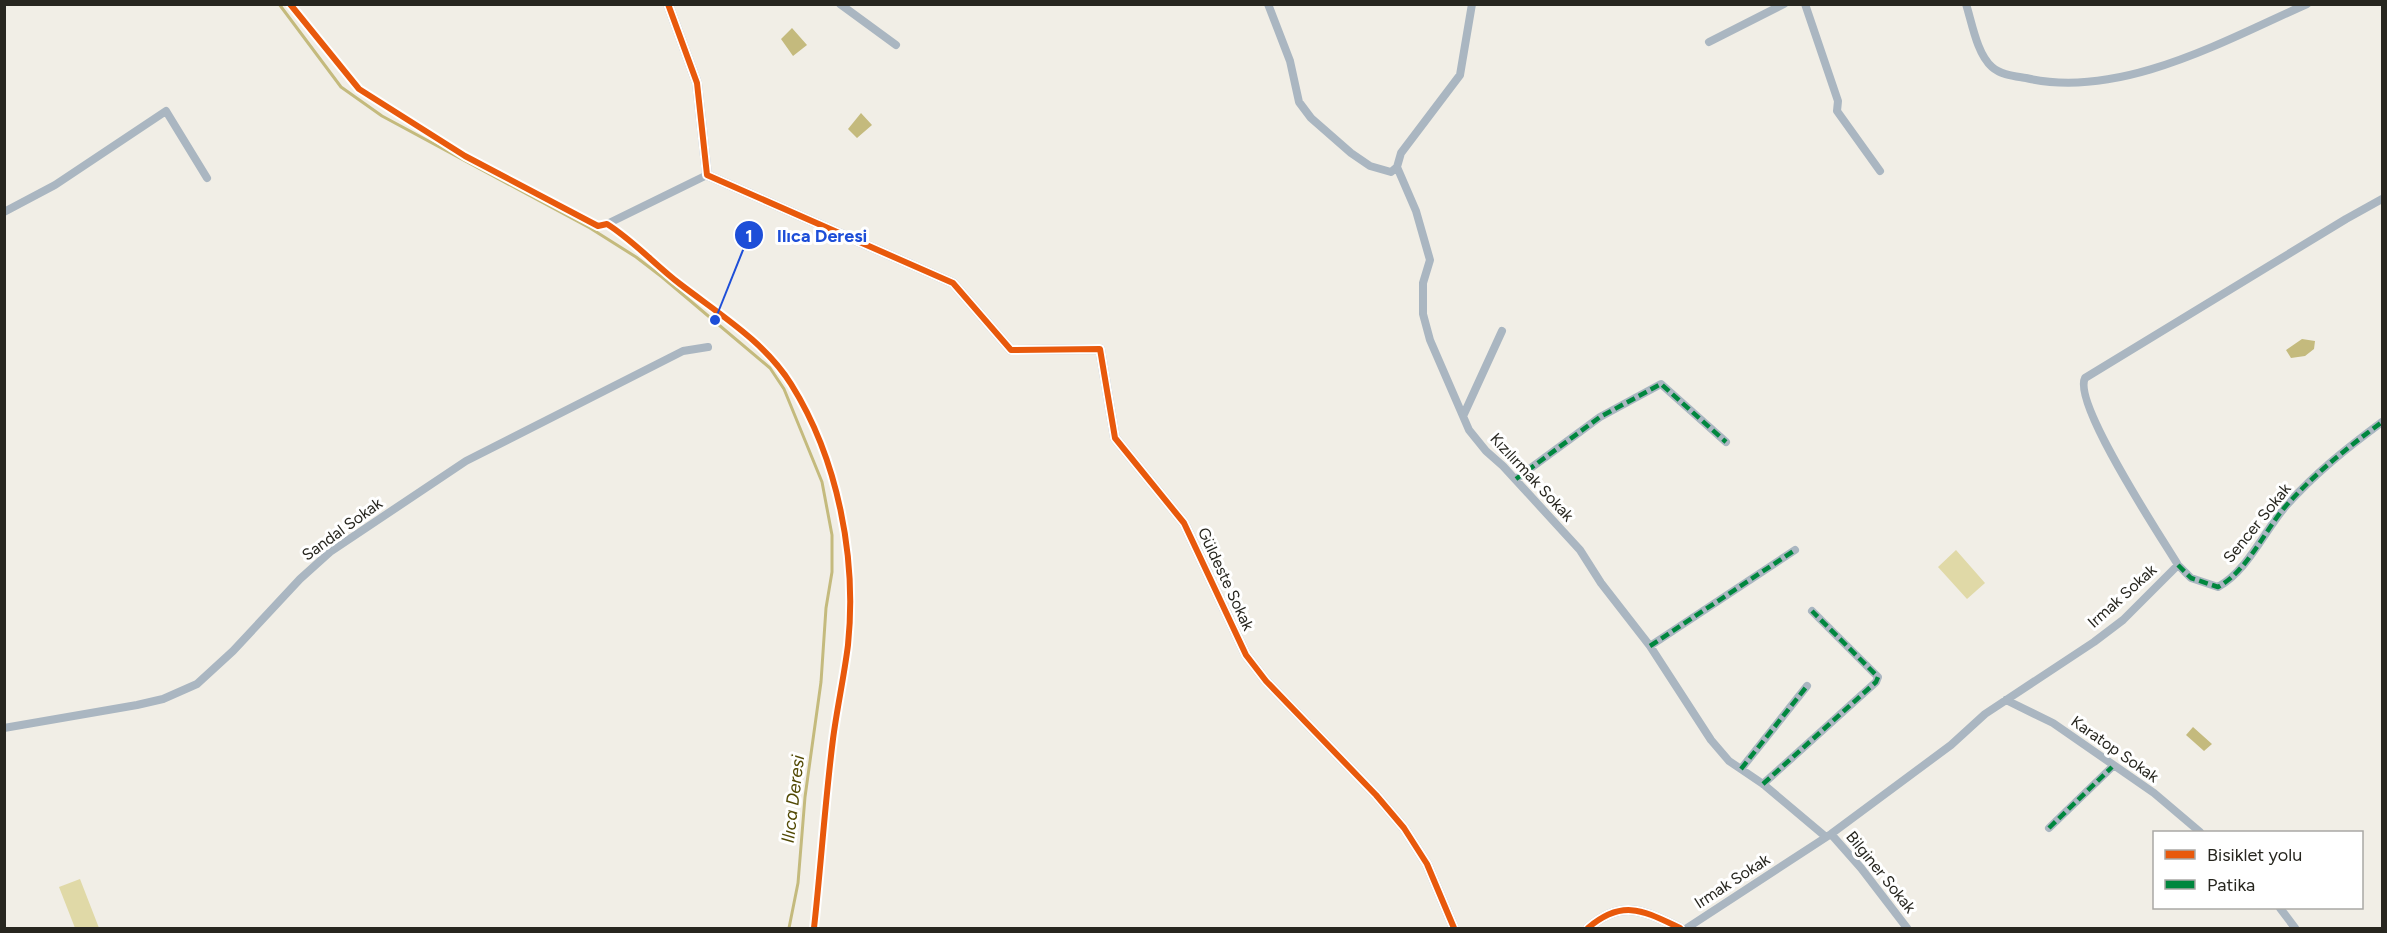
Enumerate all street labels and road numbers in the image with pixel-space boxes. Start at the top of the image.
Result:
street label: Kızılırmak Sokak [1486,429,1578,525]
street label: Sencer Sokak [2219,479,2295,567]
street label: Sandal Sokak [298,493,386,564]
street label: Güldeste Sokak [1194,524,1258,634]
street label: Irmak Sokak [2084,560,2160,632]
street label: Karatop Sokak [2067,712,2163,786]
street label: Bilginer Sokak [1842,827,1920,917]
street label: Irmak Sokak [1691,850,1773,912]

